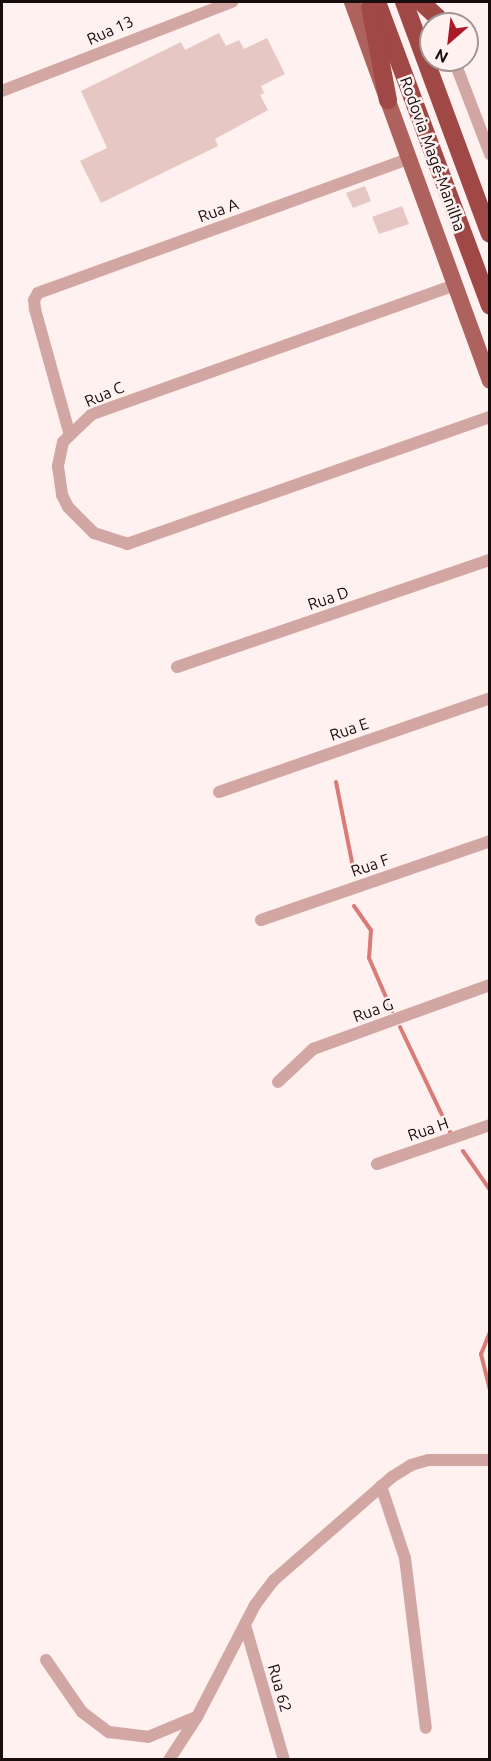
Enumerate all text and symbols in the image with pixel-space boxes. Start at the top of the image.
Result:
street label: Rua 13 [84,11,136,49]
north arrow [419,12,479,72]
text: N [432,45,451,67]
street label: Rodovia Magé-Manilha [396,74,470,234]
street label: Rua A [195,194,241,226]
street label: Rua C [81,377,127,411]
street label: Rua D [305,582,351,614]
street label: Rua E [327,713,371,745]
street label: Rua F [348,850,392,880]
street label: Rua G [350,994,396,1026]
street label: Rua H [405,1113,451,1145]
street label: Rua 62 [264,1662,296,1714]

